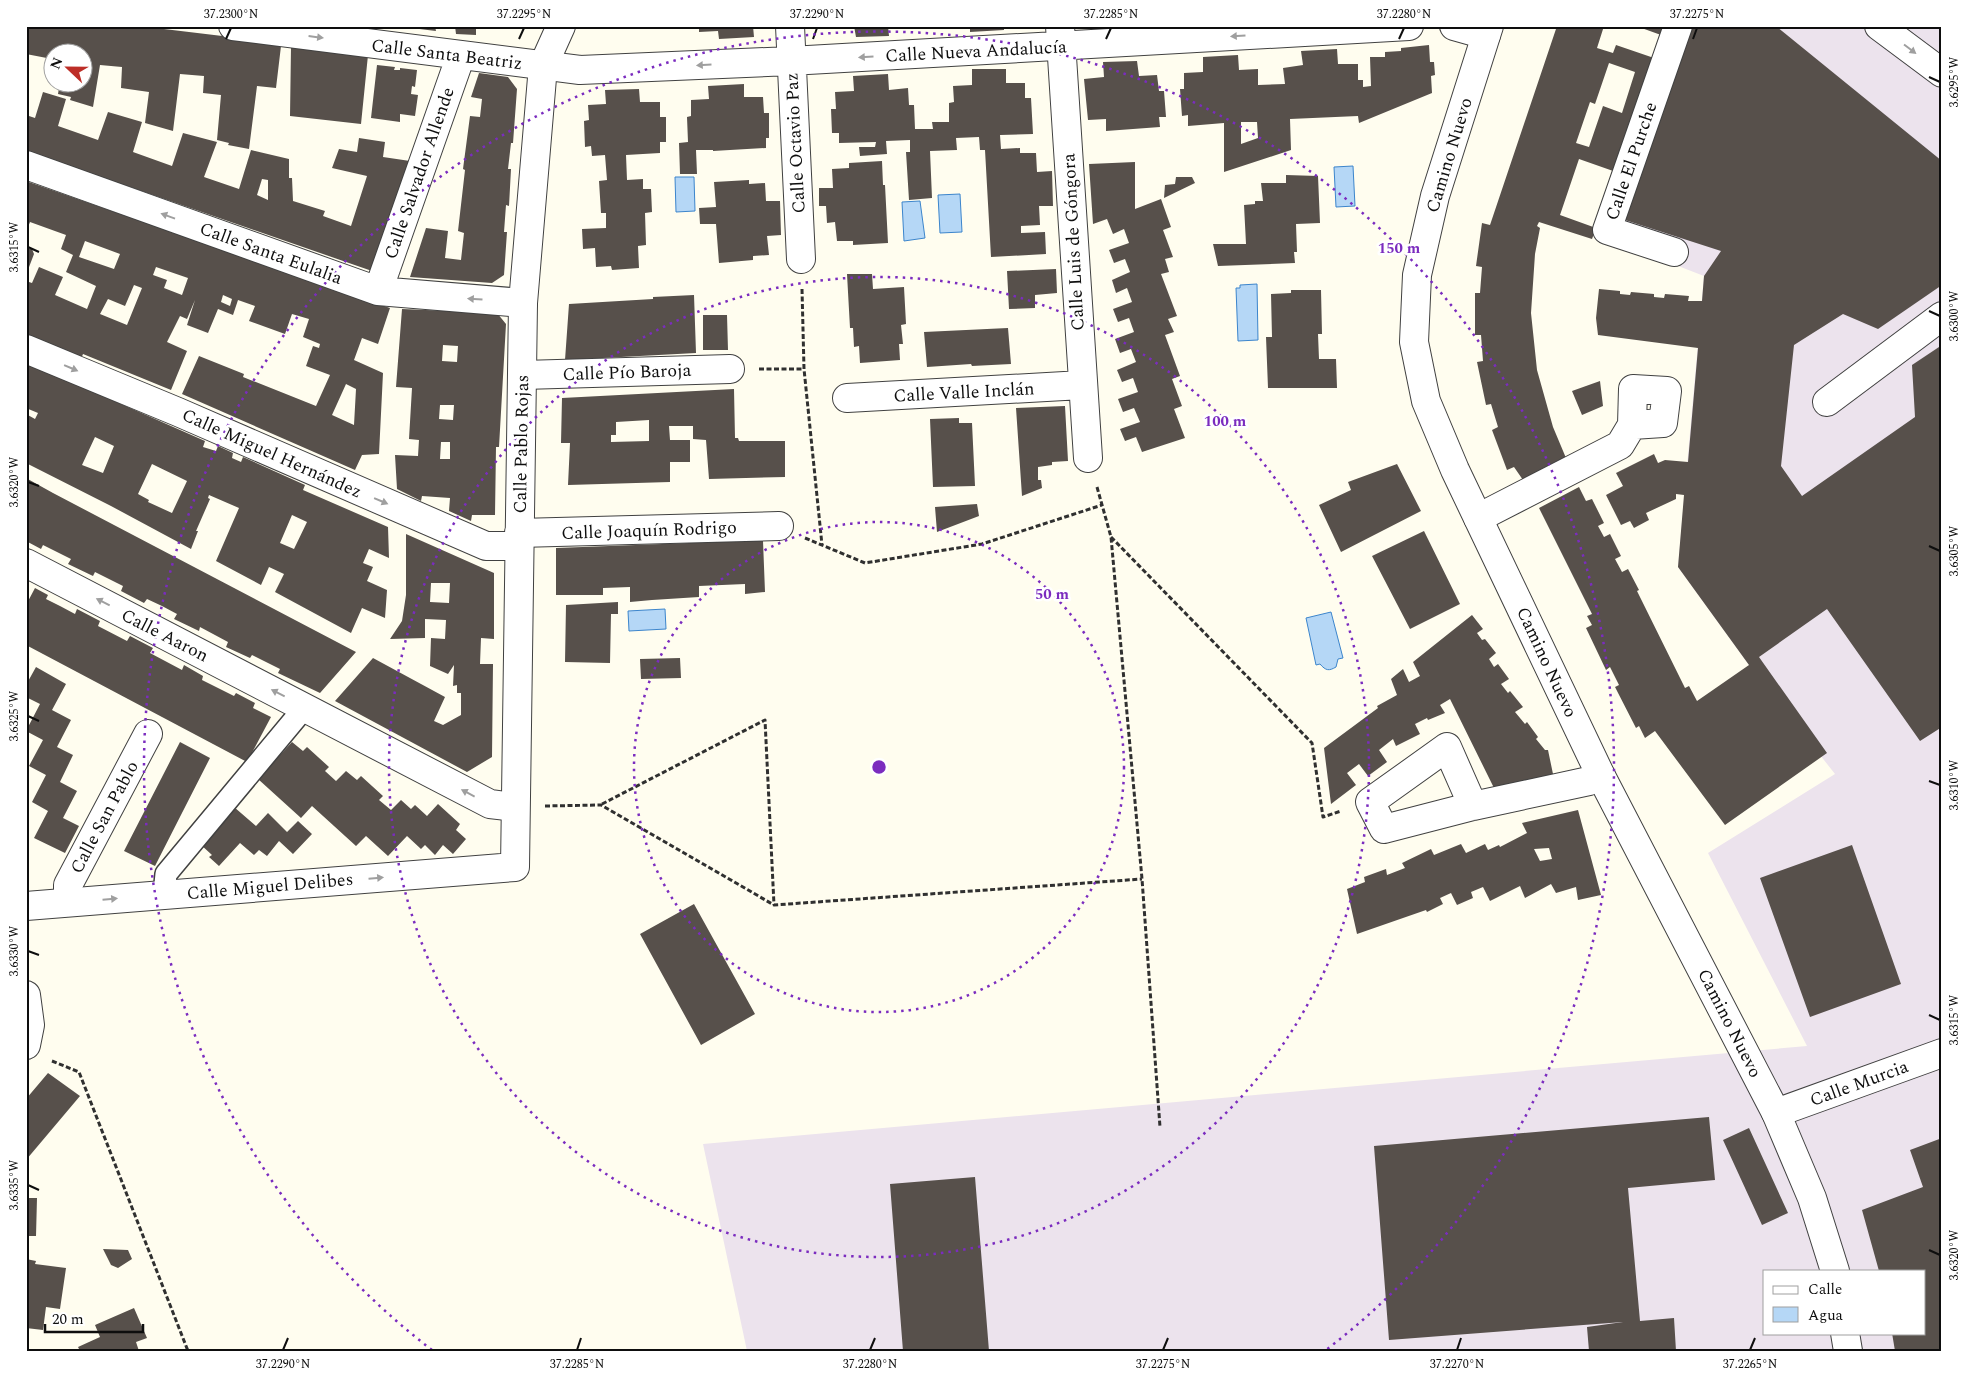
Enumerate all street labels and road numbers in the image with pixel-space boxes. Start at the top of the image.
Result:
street label: Calle Santa Beatriz [370,32,524,77]
street label: Calle Nueva Andalucía [884,33,1068,70]
street label: Calle Octavio Paz [778,72,813,214]
street label: Calle Salvador Allende [377,84,462,263]
street label: Camino Nuevo [1419,94,1480,216]
street label: Calle El Purche [1599,98,1664,224]
street label: Calle Luis de Góngora [1055,152,1092,331]
street label: Calle Santa Eulalia [196,215,346,292]
street label: Calle Pío Baroja [562,357,692,388]
street label: Calle Pablo Rojas [507,374,536,514]
street label: Calle Valle Inclán [893,375,1035,410]
street label: Calle Miguel Hernández [177,402,366,505]
street label: Calle Joaquín Rodrigo [561,514,737,547]
street label: Calle Aaron [116,602,213,669]
street label: Camino Nuevo [1509,603,1584,722]
street label: Calle San Pablo [63,756,146,878]
street label: Calle Miguel Delibes [186,866,354,907]
street label: Camino Nuevo [1690,964,1769,1082]
street label: Calle Murcia [1806,1053,1912,1114]

